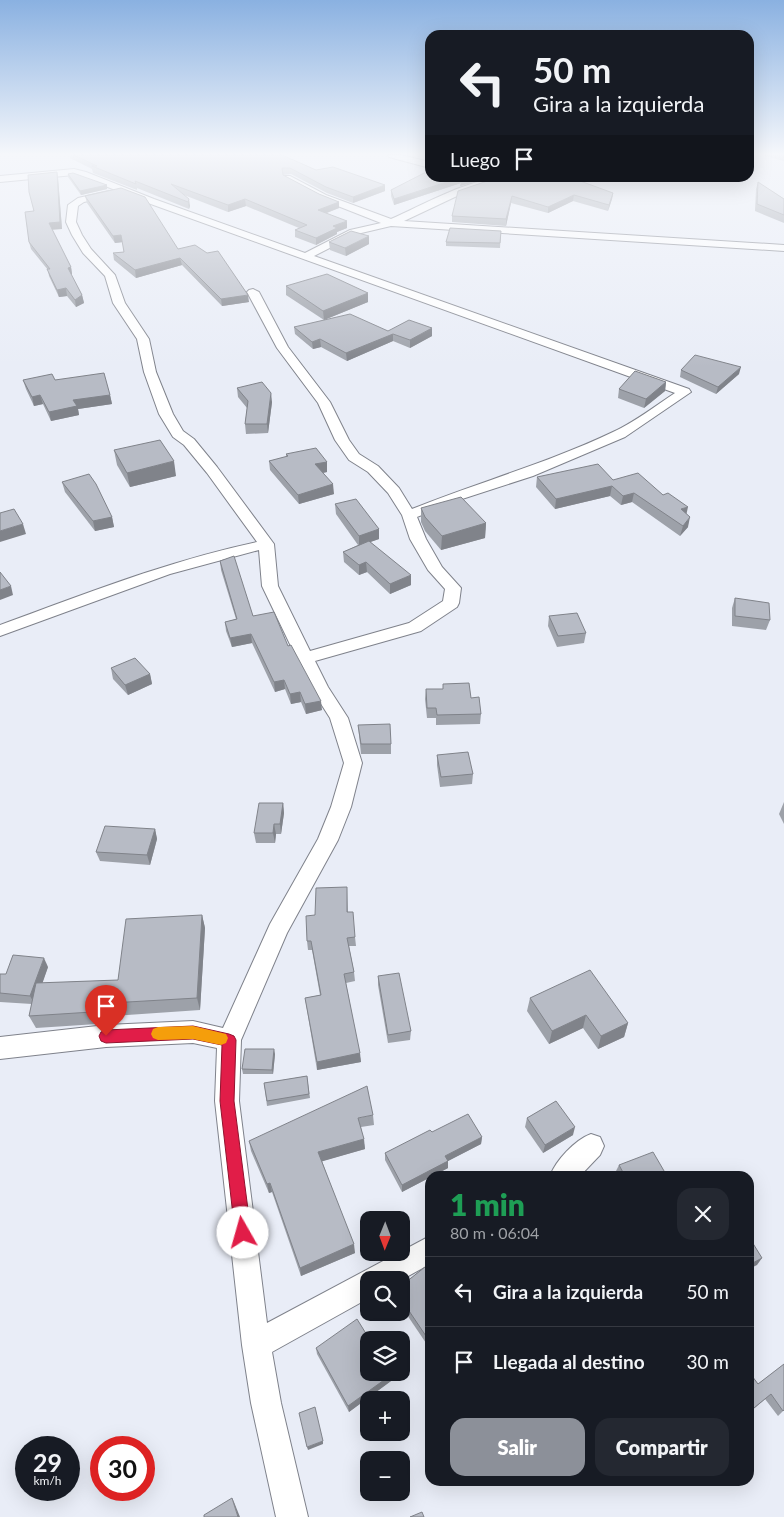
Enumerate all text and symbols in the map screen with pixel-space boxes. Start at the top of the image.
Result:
text: 50 m [533,48,611,90]
icon: left [450,50,515,115]
text: Gira a la izquierda [533,90,704,117]
icon: arrive [510,145,538,173]
text: Luego [450,148,500,171]
pin [85,985,127,1036]
icon: arrive [92,992,120,1020]
text: 1 min [450,1186,525,1222]
button: close [677,1188,729,1240]
position arrow [216,1206,268,1258]
north arrow [360,1211,410,1261]
map controls [360,1211,410,1501]
text: 80 m · 06:04 [450,1223,539,1242]
button: search [360,1271,410,1321]
icon: left [450,1278,478,1306]
text: Gira a la izquierda [493,1280,643,1303]
text: 50 m [686,1280,729,1303]
button: layers [360,1331,410,1381]
icon: arrive [450,1348,478,1376]
text: Llegada al destino [493,1350,645,1373]
text: 30 m [686,1350,729,1373]
button: + [360,1391,410,1441]
button: Salir [450,1418,585,1476]
button: Compartir [595,1418,729,1476]
speed limit sign: 30 [90,1436,155,1501]
text: 29 [33,1447,62,1477]
button: − [360,1451,410,1501]
text: km/h [33,1473,62,1488]

